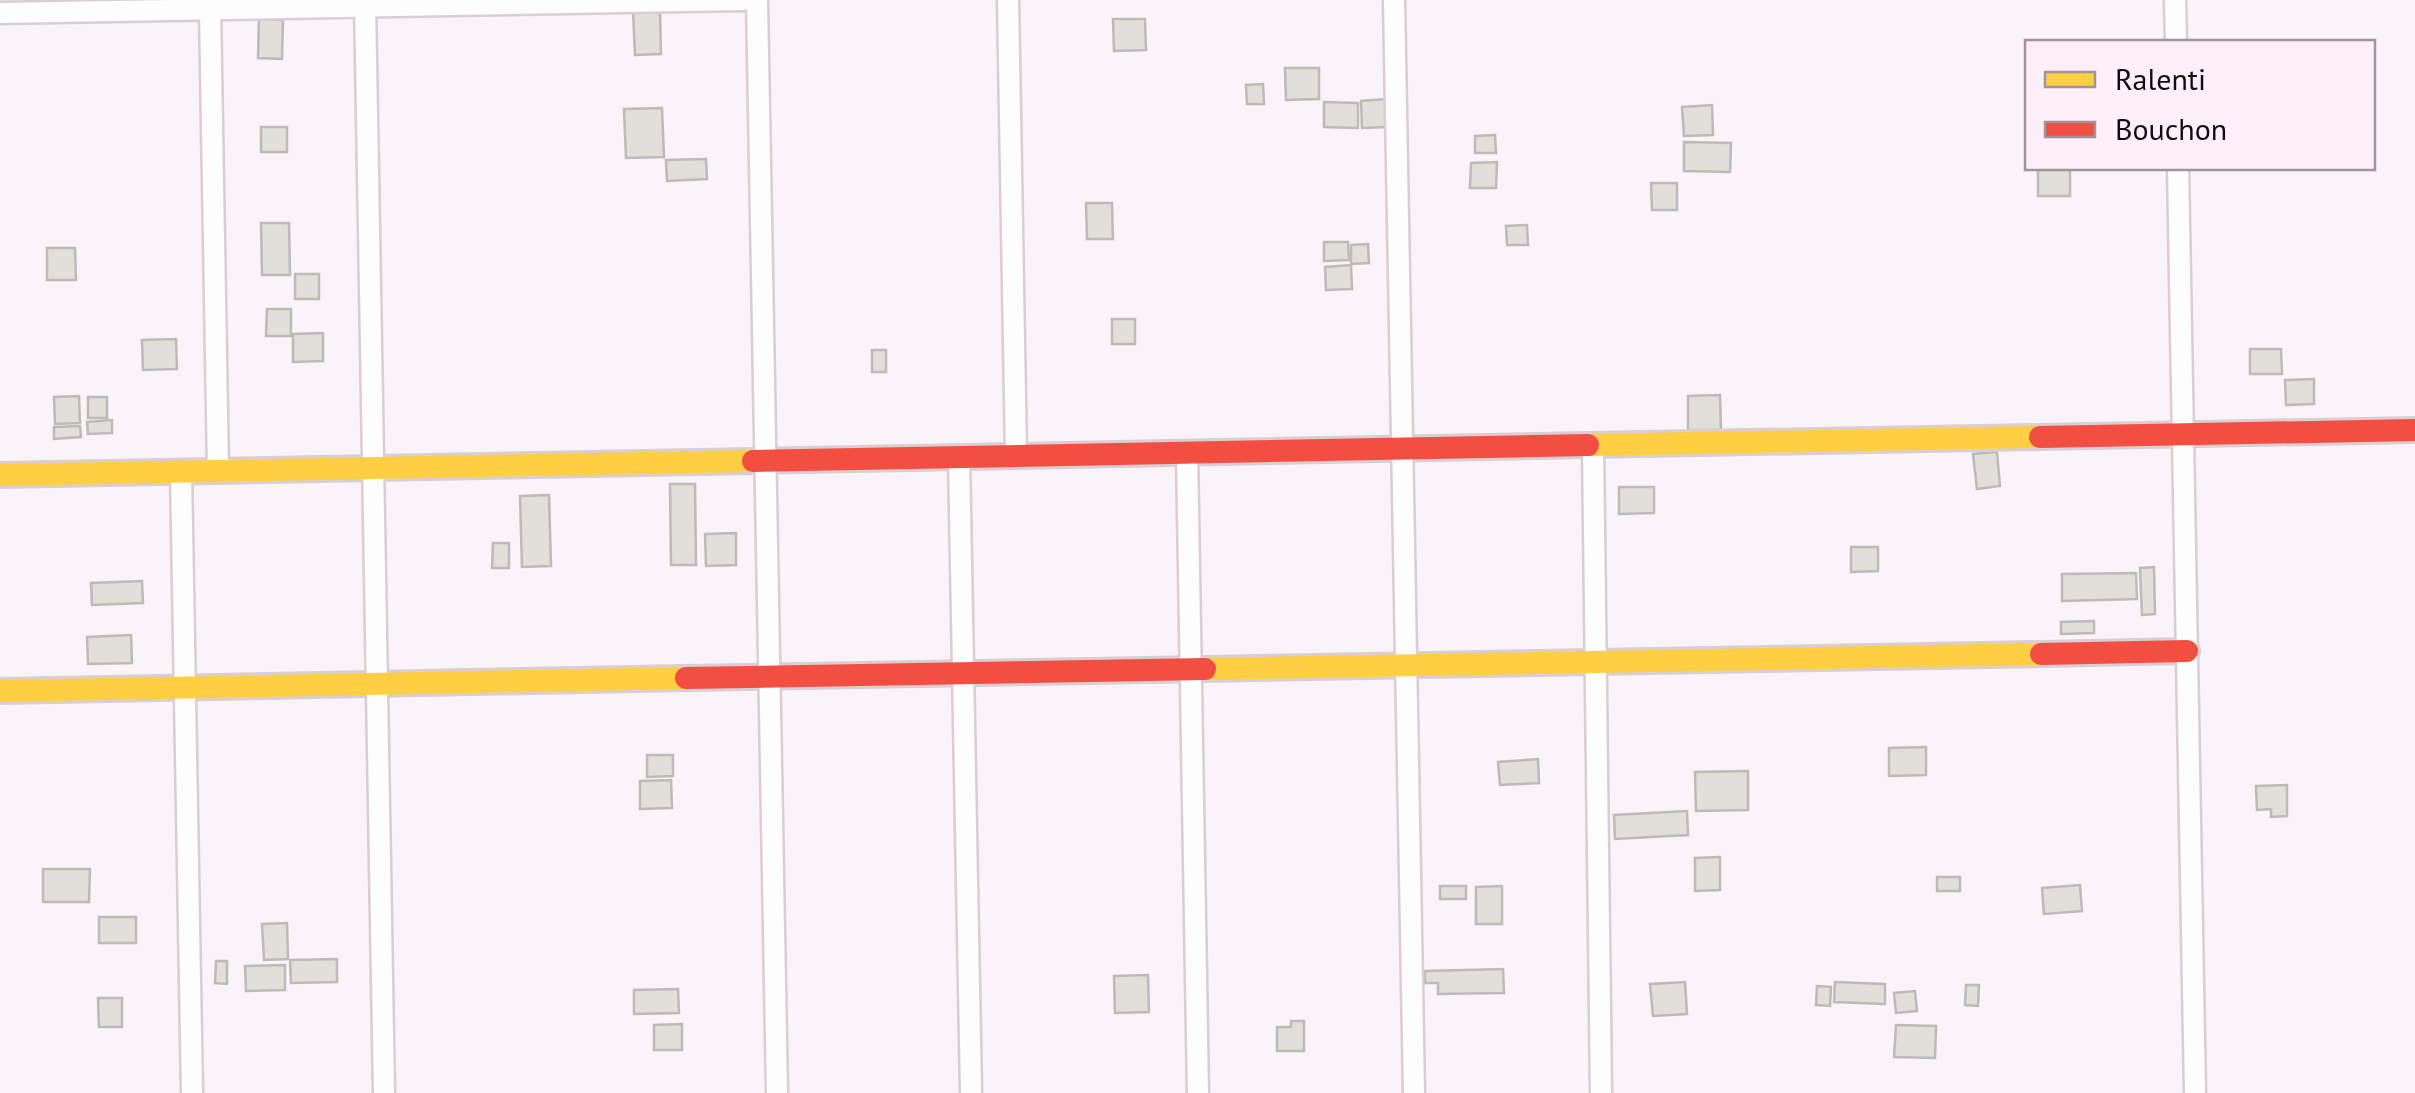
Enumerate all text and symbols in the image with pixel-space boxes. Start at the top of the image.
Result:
legend [2025,40,2375,170]
text: Ralenti [2115,59,2206,98]
text: Bouchon [2115,109,2227,148]

